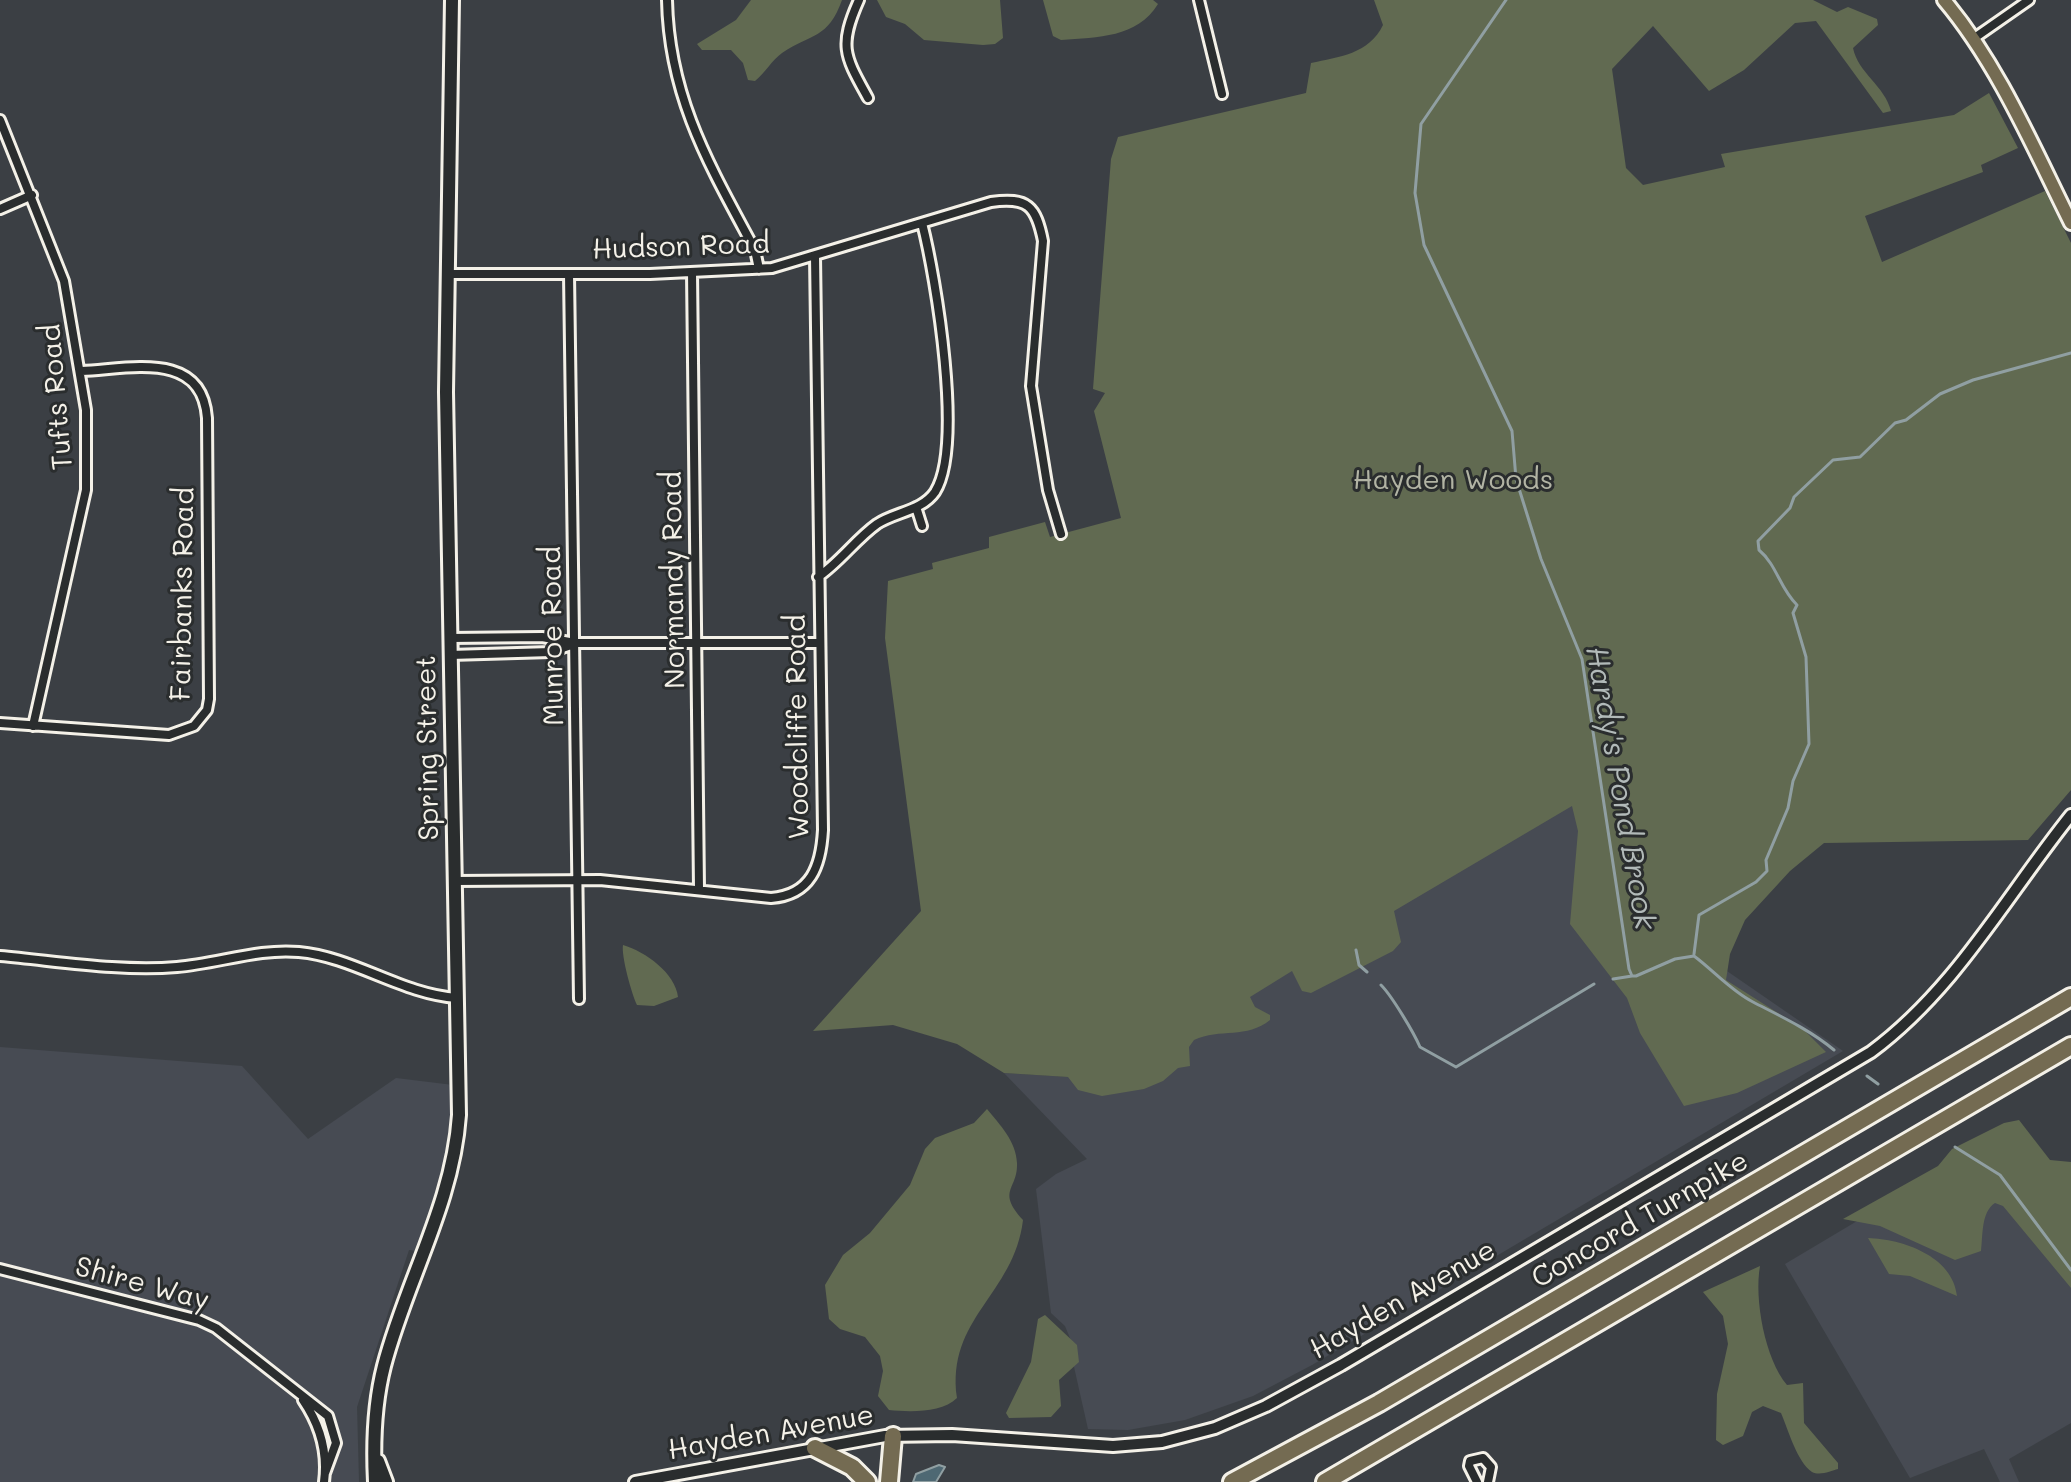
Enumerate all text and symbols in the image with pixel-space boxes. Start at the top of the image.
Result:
street label: Hudson Road [592,227,770,267]
street label: Tufts Road [34,323,80,471]
park label: Hayden Woods [1353,463,1553,497]
street label: Normandy Road [655,471,693,689]
street label: Fairbanks Road [164,487,202,701]
street label: Munroe Road [535,546,571,726]
street label: Woodcliffe Road [779,614,817,840]
water label: Hardy's Pond Brook [1577,643,1663,933]
street label: Spring Street [410,655,446,841]
street label: Concord Turnpike [1526,1144,1754,1296]
street label: Hayden Avenue [1304,1233,1502,1367]
street label: Shire Way [71,1250,213,1318]
street label: Hayden Avenue [665,1398,877,1468]

